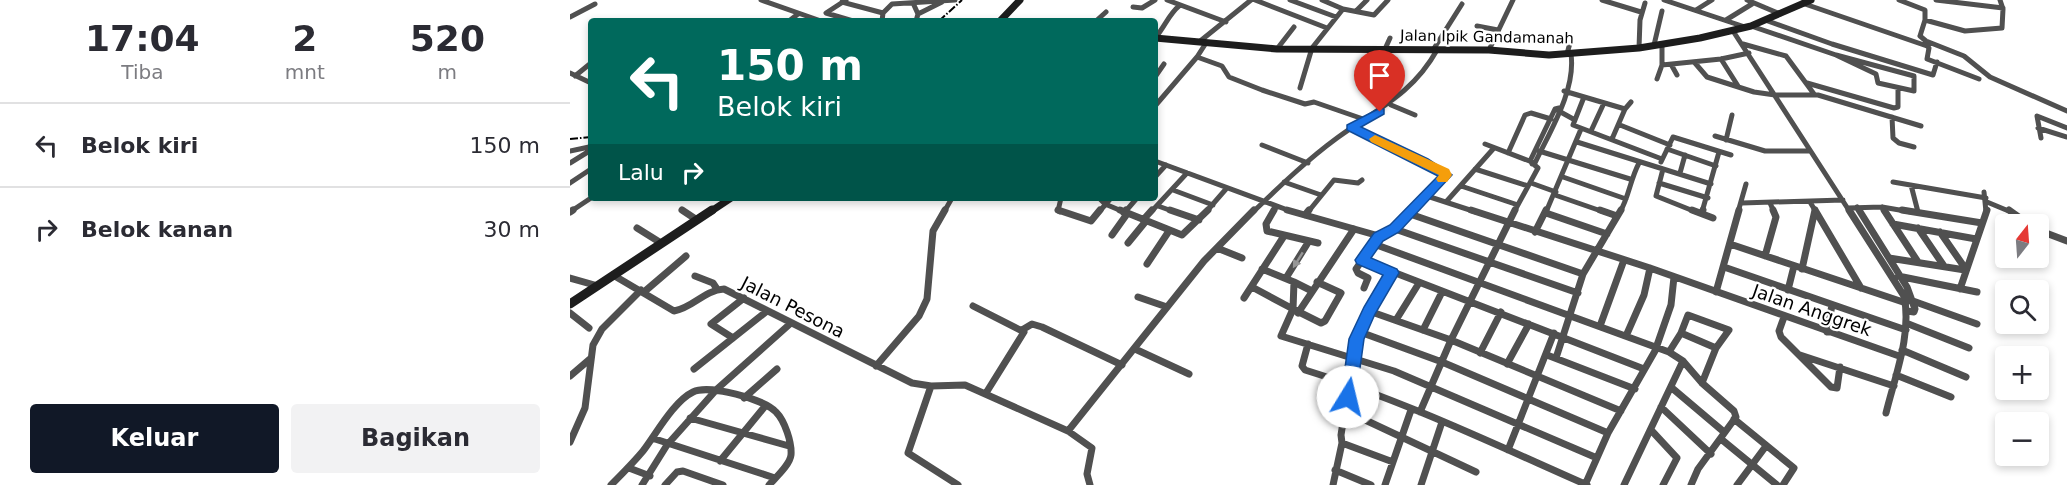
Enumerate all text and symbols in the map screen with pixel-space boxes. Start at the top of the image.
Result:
text: 17:04 [85,18,200,59]
text: 2 [292,18,317,59]
text: 520 [410,18,485,59]
street label: Jalan Ipik Gandamanah [1399,26,1574,48]
text: 150 m [717,41,863,90]
icon: left [618,42,696,120]
pin [1354,50,1405,112]
icon: arrive [1363,59,1396,92]
text: Tiba [121,60,163,84]
text: mnt [285,60,325,84]
text: m [438,60,457,84]
text: Belok kiri [717,91,842,122]
icon: left [30,129,63,162]
text: Belok kiri [81,133,198,158]
text: 150 m [470,133,540,158]
icon: right [676,156,709,189]
text: Lalu [618,160,664,185]
icon: right [30,213,63,246]
north arrow [1995,214,2049,268]
map controls [1995,214,2049,466]
text: Belok kanan [81,217,233,242]
text: 30 m [484,217,540,242]
one-way arrow [1292,252,1303,268]
street label: Jalan Pesona [737,271,848,342]
street label: Jalan Anggrek [1749,279,1875,340]
button: search [1995,280,2049,334]
button: + [1995,346,2049,400]
position arrow [1316,365,1380,429]
button: Keluar [30,404,279,473]
button: Bagikan [291,404,540,473]
button: − [1995,412,2049,466]

